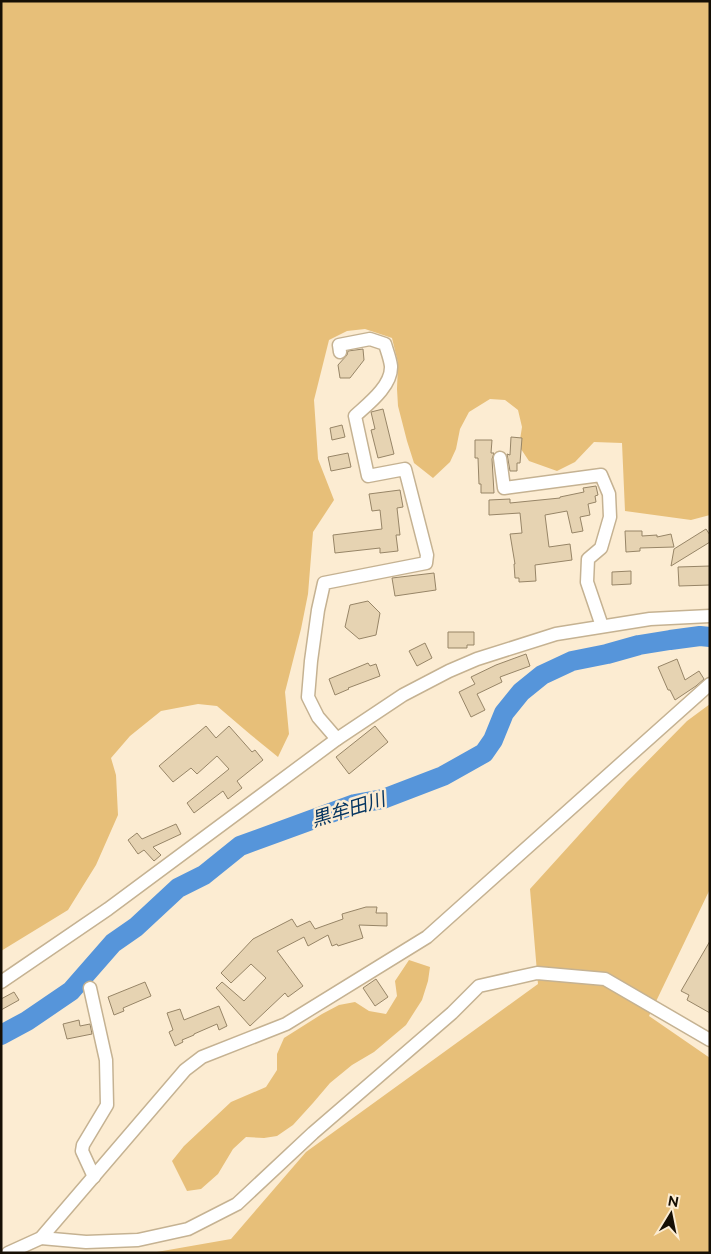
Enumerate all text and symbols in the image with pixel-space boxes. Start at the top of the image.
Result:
water label: 黒牟田川 [308,787,389,831]
north arrow [646,1189,696,1239]
text: N [667,1192,680,1210]

